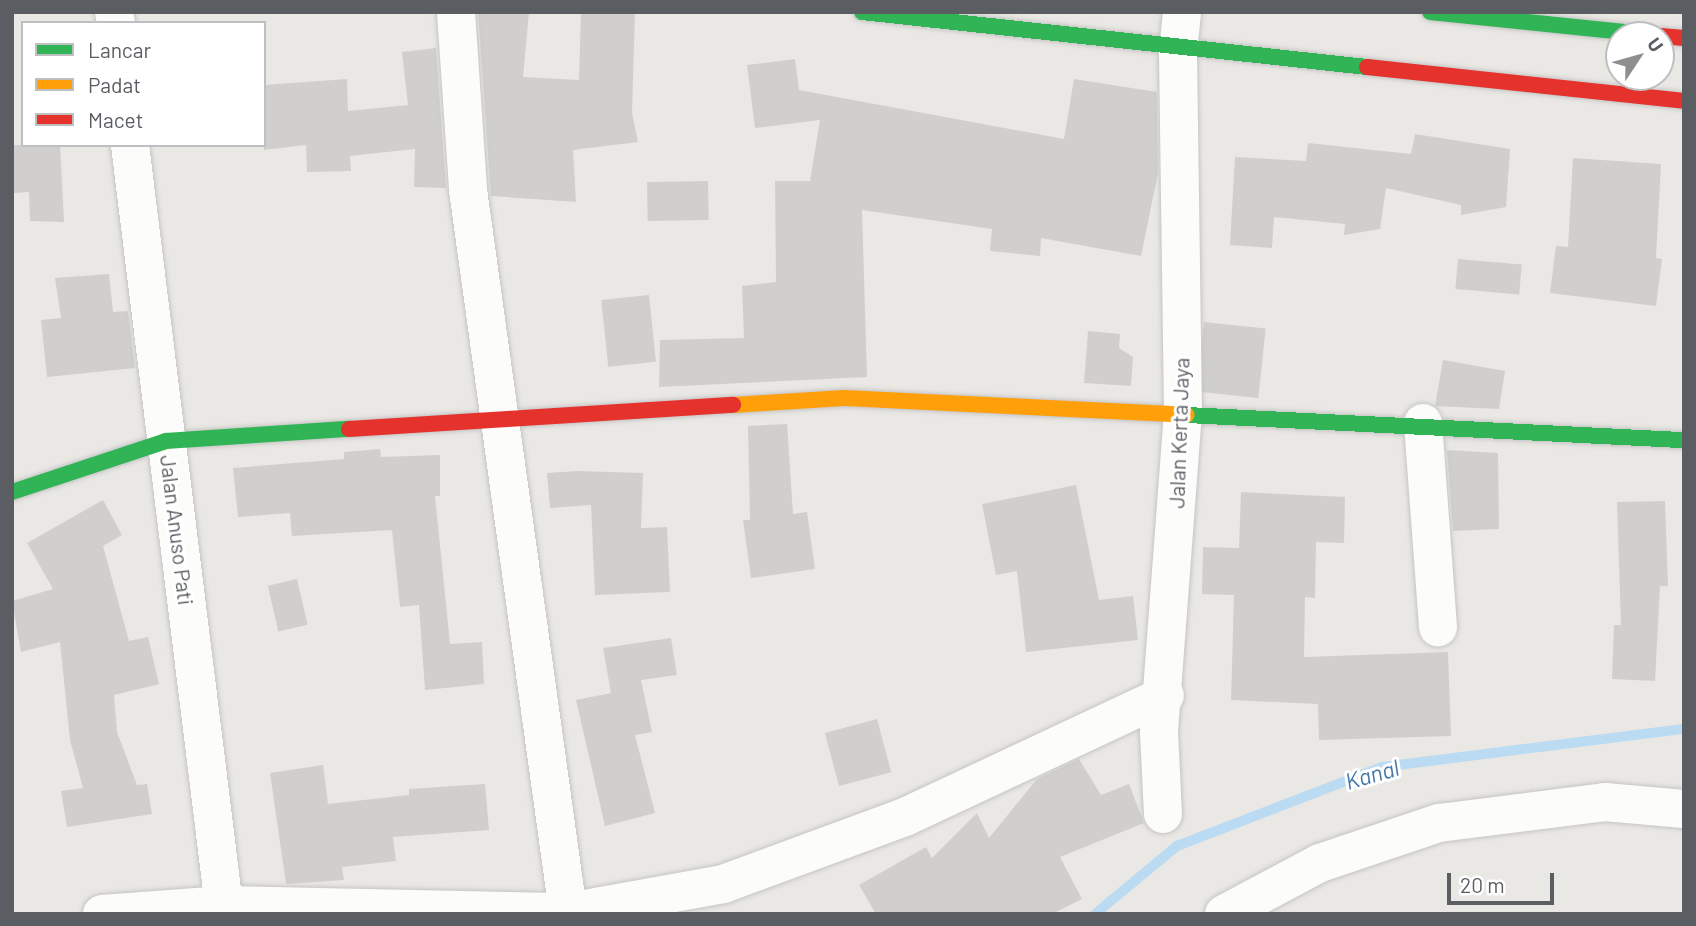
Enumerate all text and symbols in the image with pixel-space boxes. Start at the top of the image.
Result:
legend [21,21,266,147]
north arrow [1605,21,1675,91]
text: U [1643,33,1669,56]
text: Lancar [88,37,151,62]
text: Padat [88,72,141,97]
text: Macet [88,107,143,132]
street label: Jalan Kerta Jaya [1164,357,1194,509]
street label: Jalan Anuso Pati [155,454,199,606]
water label: Kanal [1342,753,1402,795]
scale bar [1451,860,1558,904]
text: 20 m [1460,872,1505,897]

